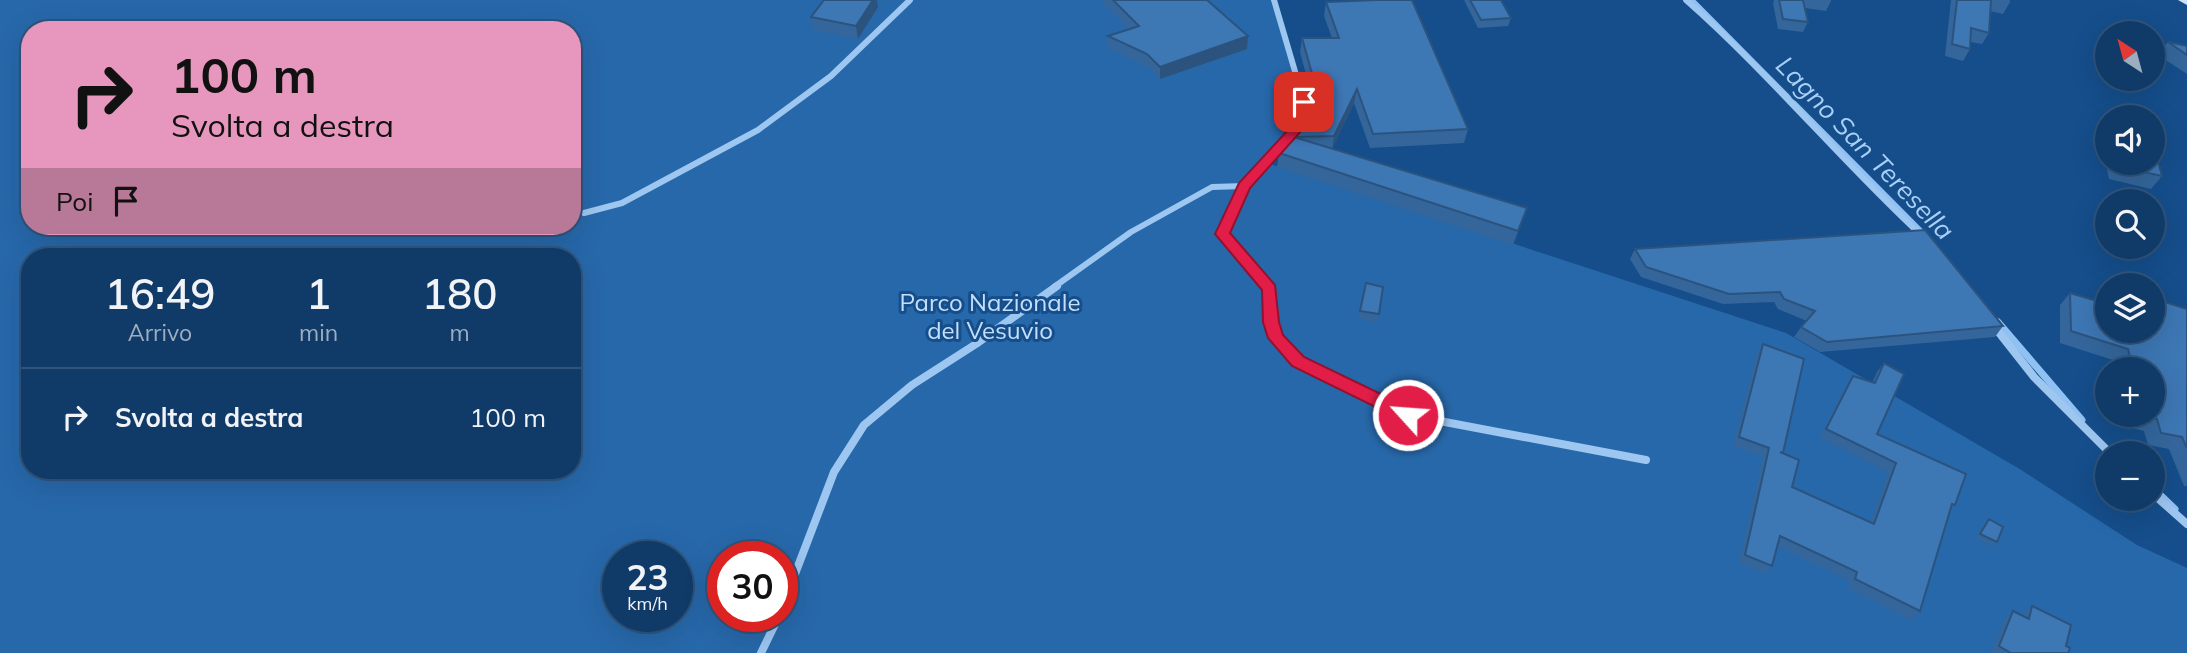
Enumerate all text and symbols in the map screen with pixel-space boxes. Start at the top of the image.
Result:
north arrow [2095,21,2165,91]
map controls [2095,21,2165,511]
text: 100 m [171,44,317,105]
icon: right [56,49,147,140]
water label: Lagno San Teresella [1769,49,1961,246]
pin [1274,72,1334,132]
icon: arrive [1285,83,1323,121]
text: Svolta a destra [171,105,394,145]
button: sound [2095,105,2165,175]
icon: arrive [107,182,145,220]
text: Poi [56,185,93,218]
button: search [2095,189,2165,259]
text: 16:49 [105,267,215,320]
text: 1 [306,267,331,320]
text: 180 [422,267,497,320]
button: layers [2095,273,2165,343]
park label: Parco Nazionale del Vesuvio [899,287,1081,345]
text: Arrivo [128,318,192,347]
text: min [299,318,338,347]
text: m [449,318,470,347]
button: + [2095,357,2165,427]
position arrow [1371,378,1445,452]
icon: right [56,398,94,436]
text: Svolta a destra [115,401,303,434]
text: 100 m [470,401,546,434]
button: − [2095,441,2165,511]
speed limit sign: 30 [707,541,798,632]
text: 23 [626,555,669,599]
text: km/h [627,592,668,615]

